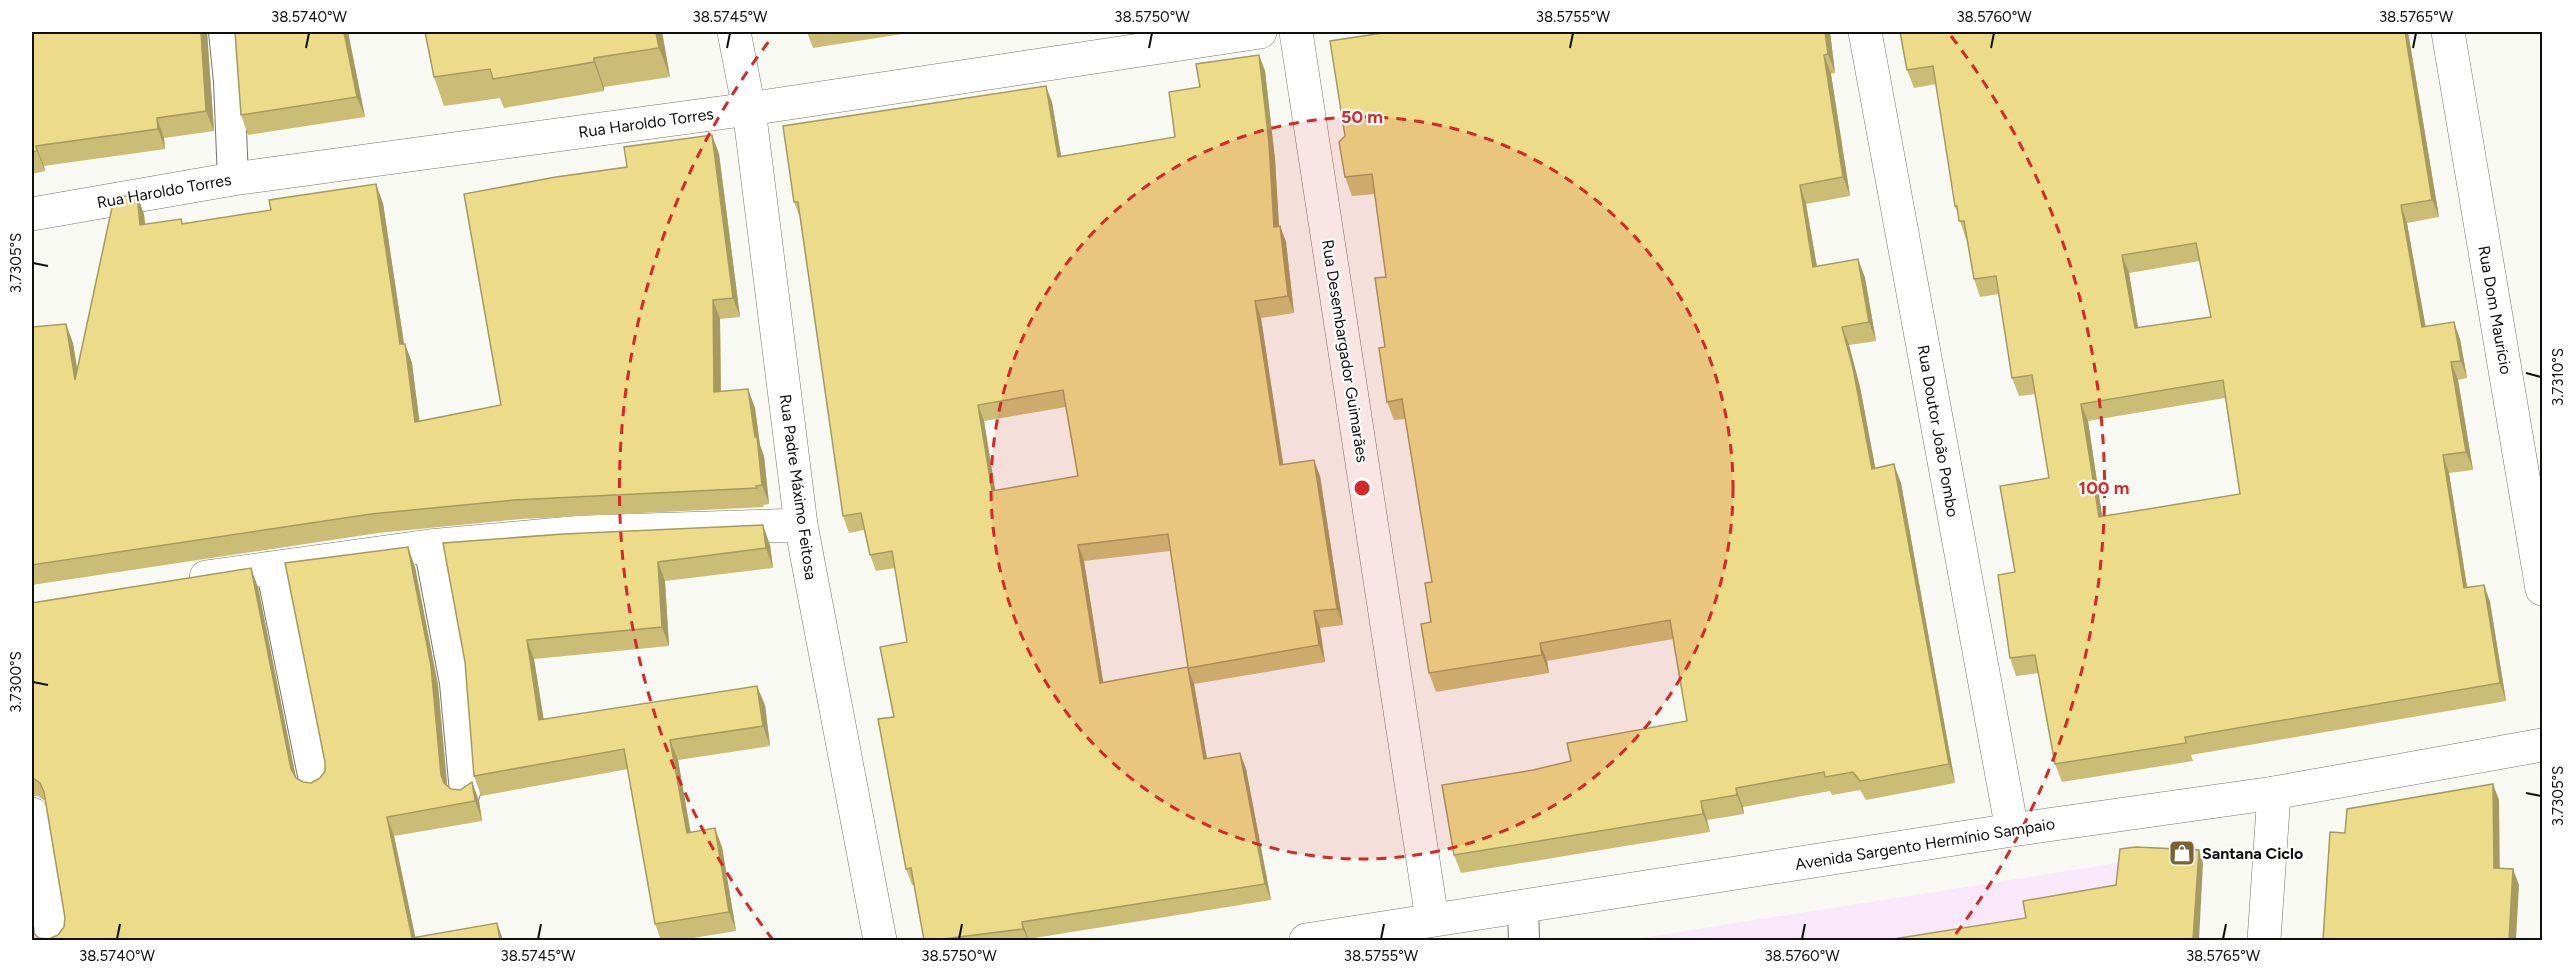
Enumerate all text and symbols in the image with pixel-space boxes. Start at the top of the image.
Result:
text: 38.5740°W [271,8,348,26]
text: 38.5745°W [692,8,768,26]
text: 38.5750°W [1114,8,1190,26]
text: 38.5755°W [1536,8,1611,26]
text: 38.5760°W [1956,8,2032,26]
text: 38.5765°W [2379,8,2454,26]
street label: Rua Haroldo Torres [577,104,715,142]
text: 50 m [1341,106,1383,128]
street label: Rua Haroldo Torres [95,170,233,212]
text: 3.7305°S [7,233,25,293]
street label: Rua Desembargador Guimarães [1318,238,1372,464]
street label: Rua Dom Maurício [2474,244,2516,376]
street label: Rua Doutor João Pombo [1913,343,1963,519]
text: 3.7310°S [2549,348,2567,406]
street label: Rua Padre Máximo Feitosa [776,393,820,581]
text: 100 m [2079,477,2129,499]
centre of rings [1352,478,1372,498]
text: 3.7300°S [7,651,25,713]
text: 3.7305°S [2549,766,2567,826]
street label: Avenida Sargento Hermínio Sampaio [1794,814,2056,874]
shop icon: Santana Ciclo [2167,838,2197,868]
place label: Santana Ciclo [2202,844,2303,863]
text: 38.5740°W [79,947,156,965]
text: 38.5745°W [500,947,576,965]
text: 38.5750°W [921,947,997,965]
text: 38.5755°W [1344,947,1419,965]
text: 38.5760°W [1764,947,1840,965]
text: 38.5765°W [2186,947,2261,965]

